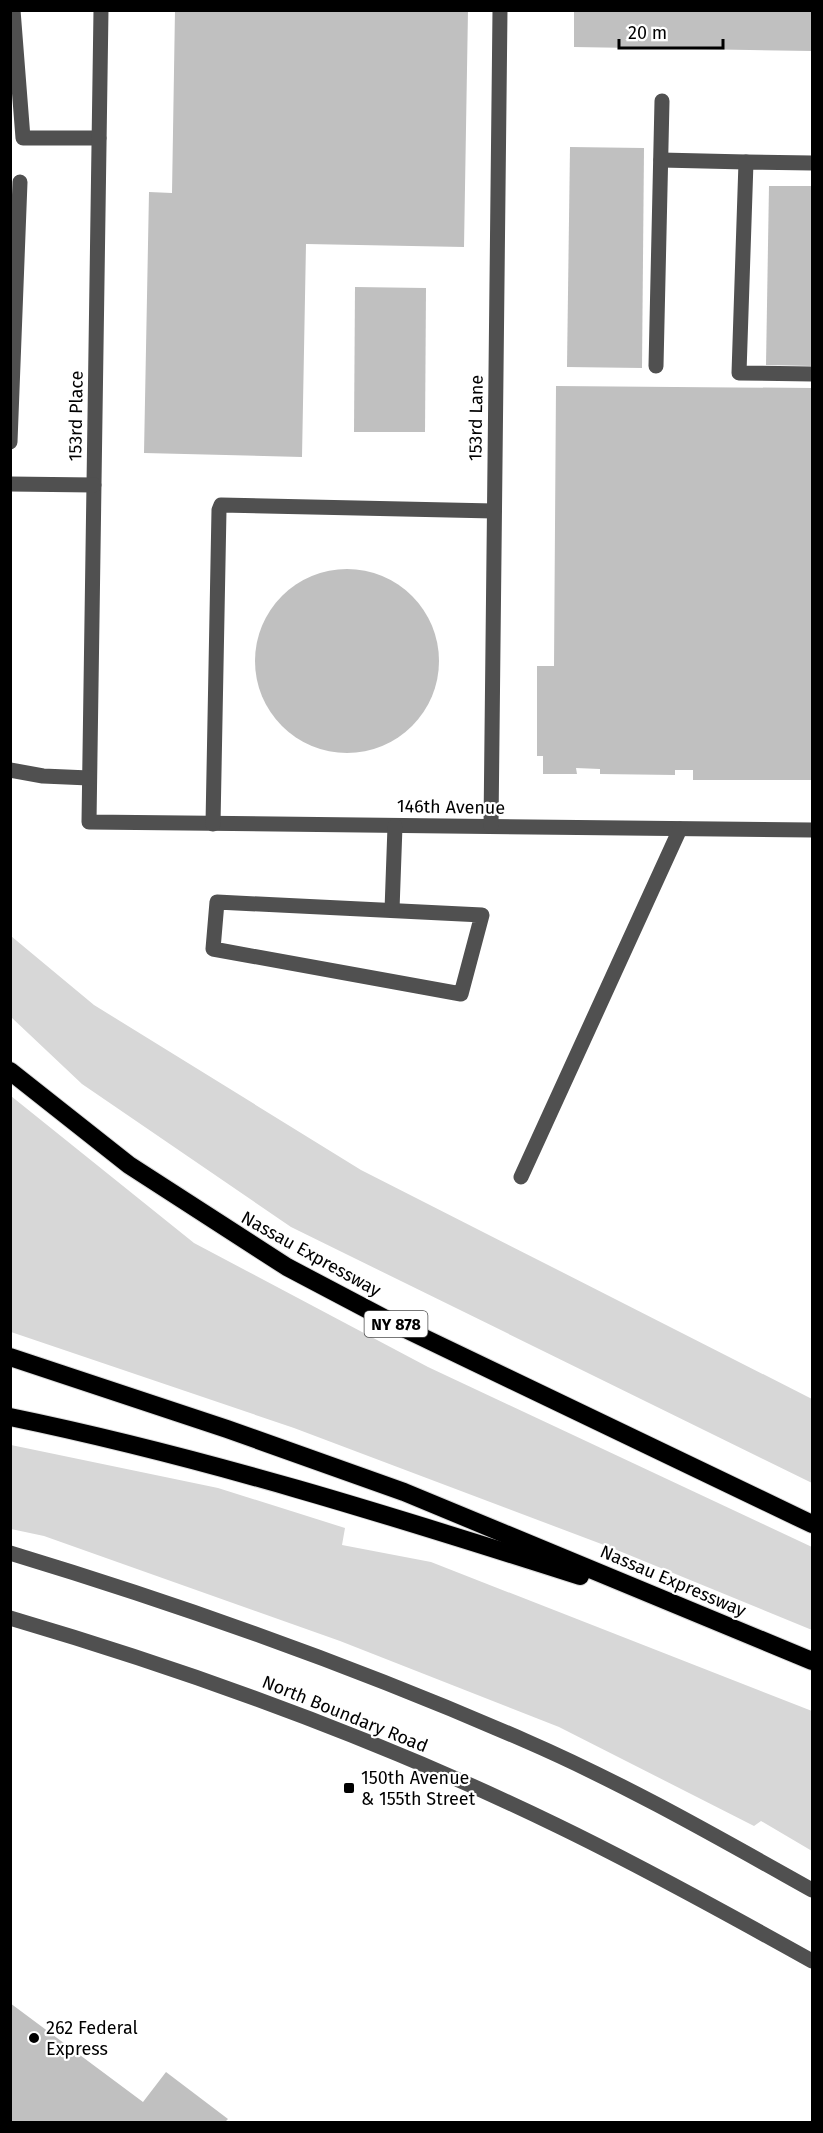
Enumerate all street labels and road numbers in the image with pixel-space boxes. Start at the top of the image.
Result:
street label: 153rd Place [64,370,88,462]
street label: 153rd Lane [464,375,488,461]
street label: 146th Avenue [397,795,505,819]
street label: Nassau Expressway [237,1207,385,1302]
road number: NY 878 [364,1311,428,1337]
street label: Nassau Expressway [597,1540,749,1622]
street label: North Boundary Road [259,1671,431,1757]

